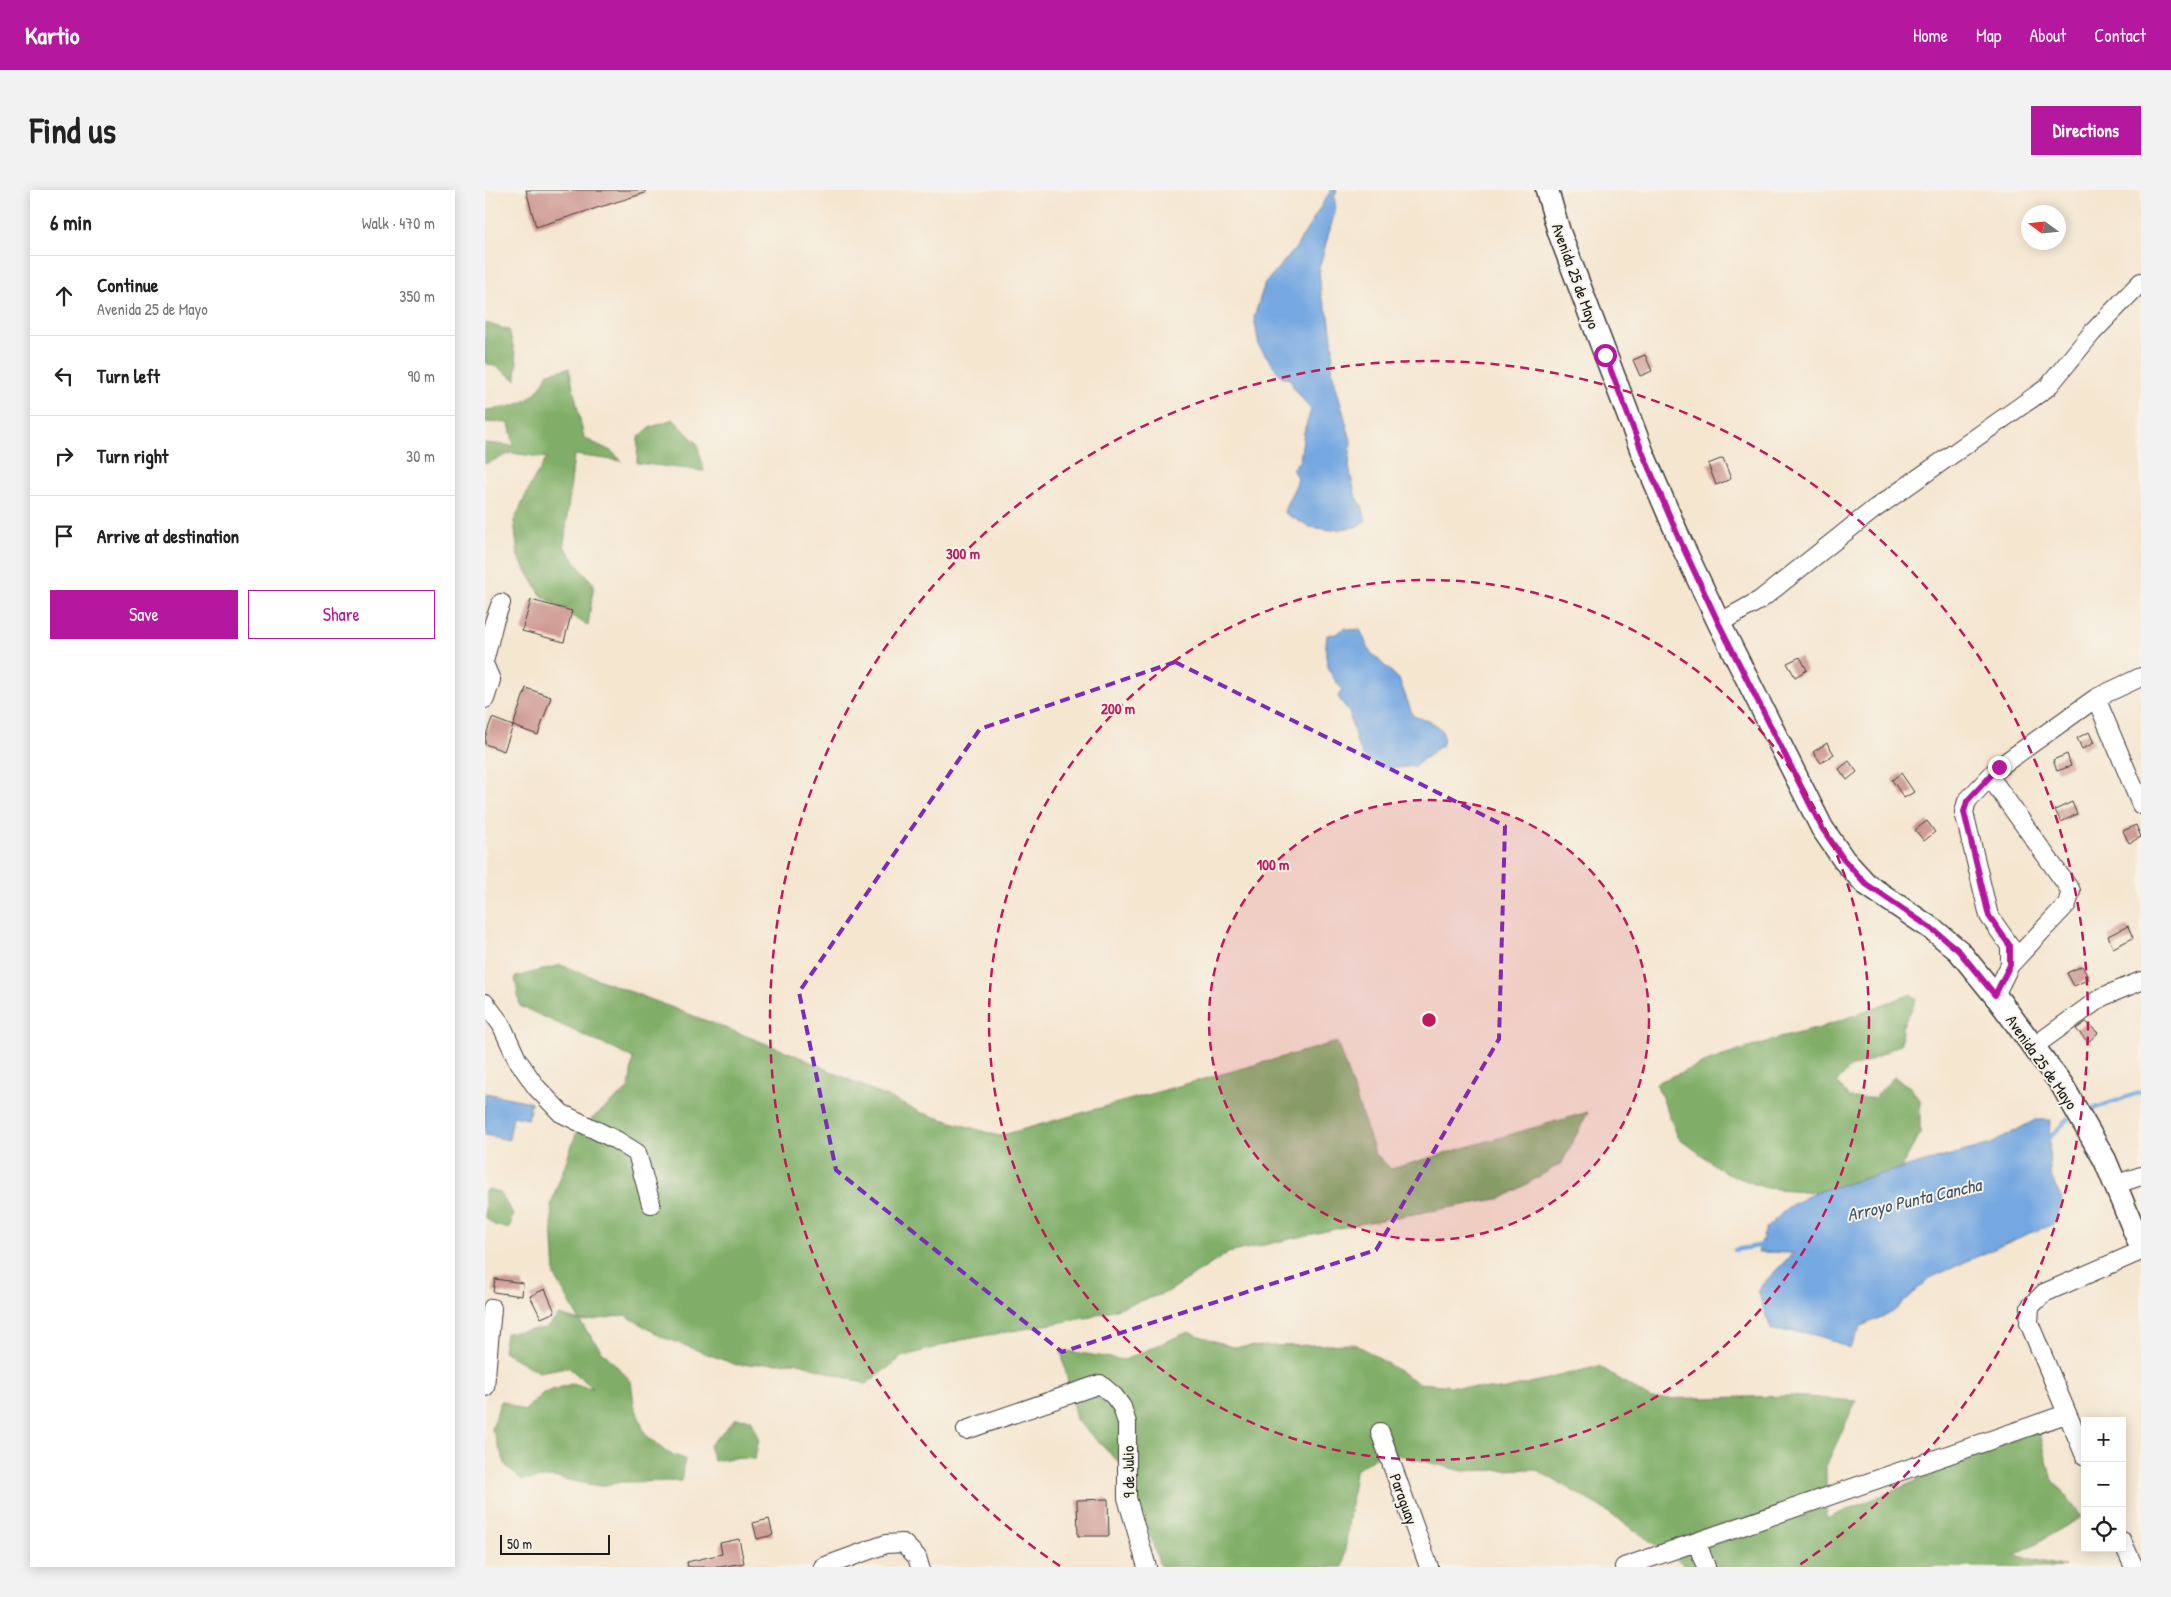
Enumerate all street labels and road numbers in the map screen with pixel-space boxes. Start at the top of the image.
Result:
street label: Avenida 25 de Mayo [1547,220,1605,332]
street label: Avenida 25 de Mayo [2001,1010,2083,1114]
street label: 9 de Julio [1117,1445,1139,1498]
street label: Paraguay [1385,1470,1423,1528]

